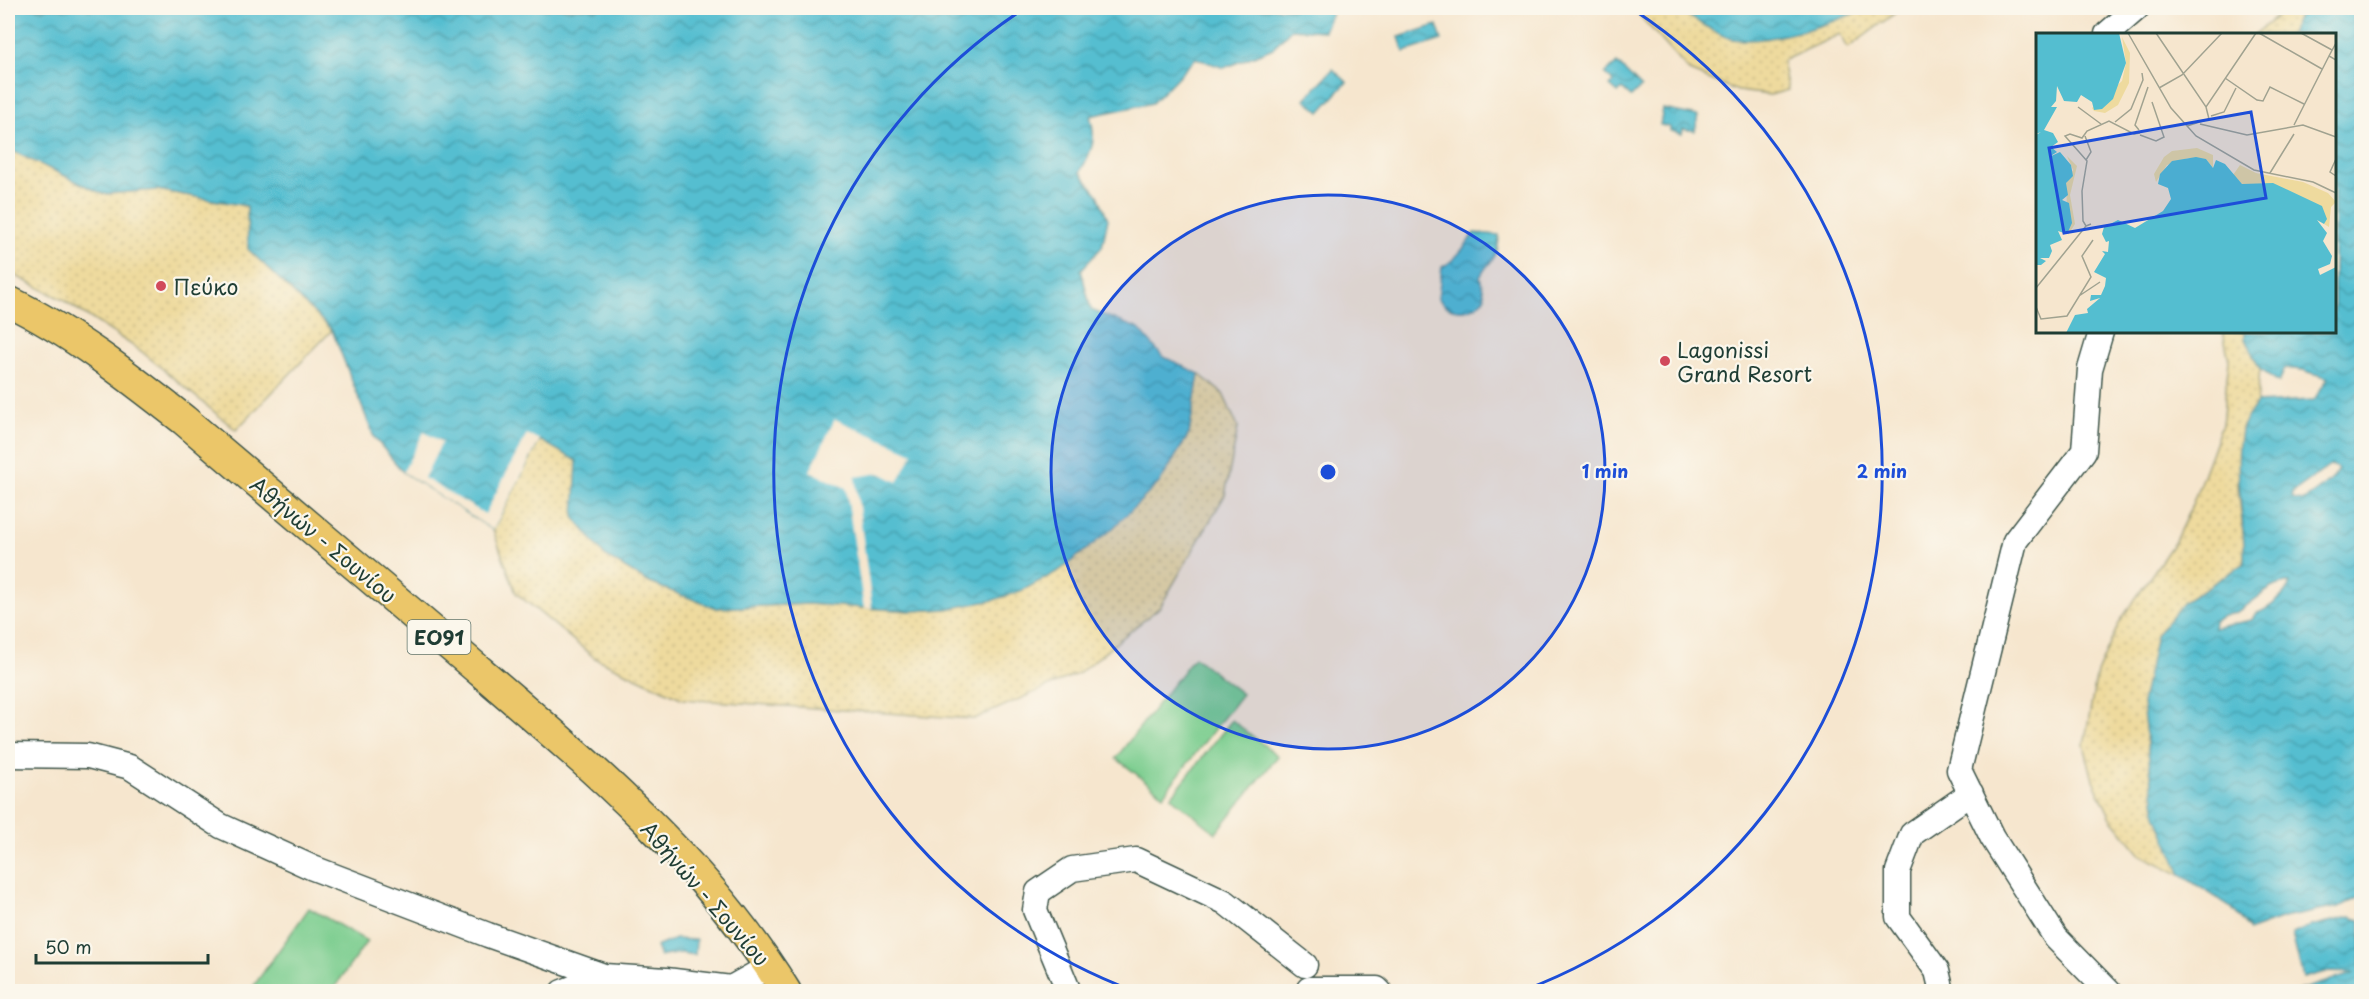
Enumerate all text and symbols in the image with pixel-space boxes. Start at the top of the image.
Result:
inset map [2036,33,2336,333]
place label: Πεύκο [173,270,238,302]
marker: Πεύκο [154,279,168,293]
place label: Lagonissi Grand Resort [1677,333,1812,389]
marker: Lagonissi Grand Resort [1658,354,1672,368]
text: 1 min [1582,457,1628,484]
text: 2 min [1857,457,1907,484]
centre of rings [1318,462,1338,482]
street label: Αθήνών - Σουνίου [244,468,404,610]
road number: ΕΟ91 [408,620,470,654]
street label: Αθήνών - Σουνίου [634,814,778,972]
scale bar [36,927,208,965]
text: 50 m [45,933,92,960]

